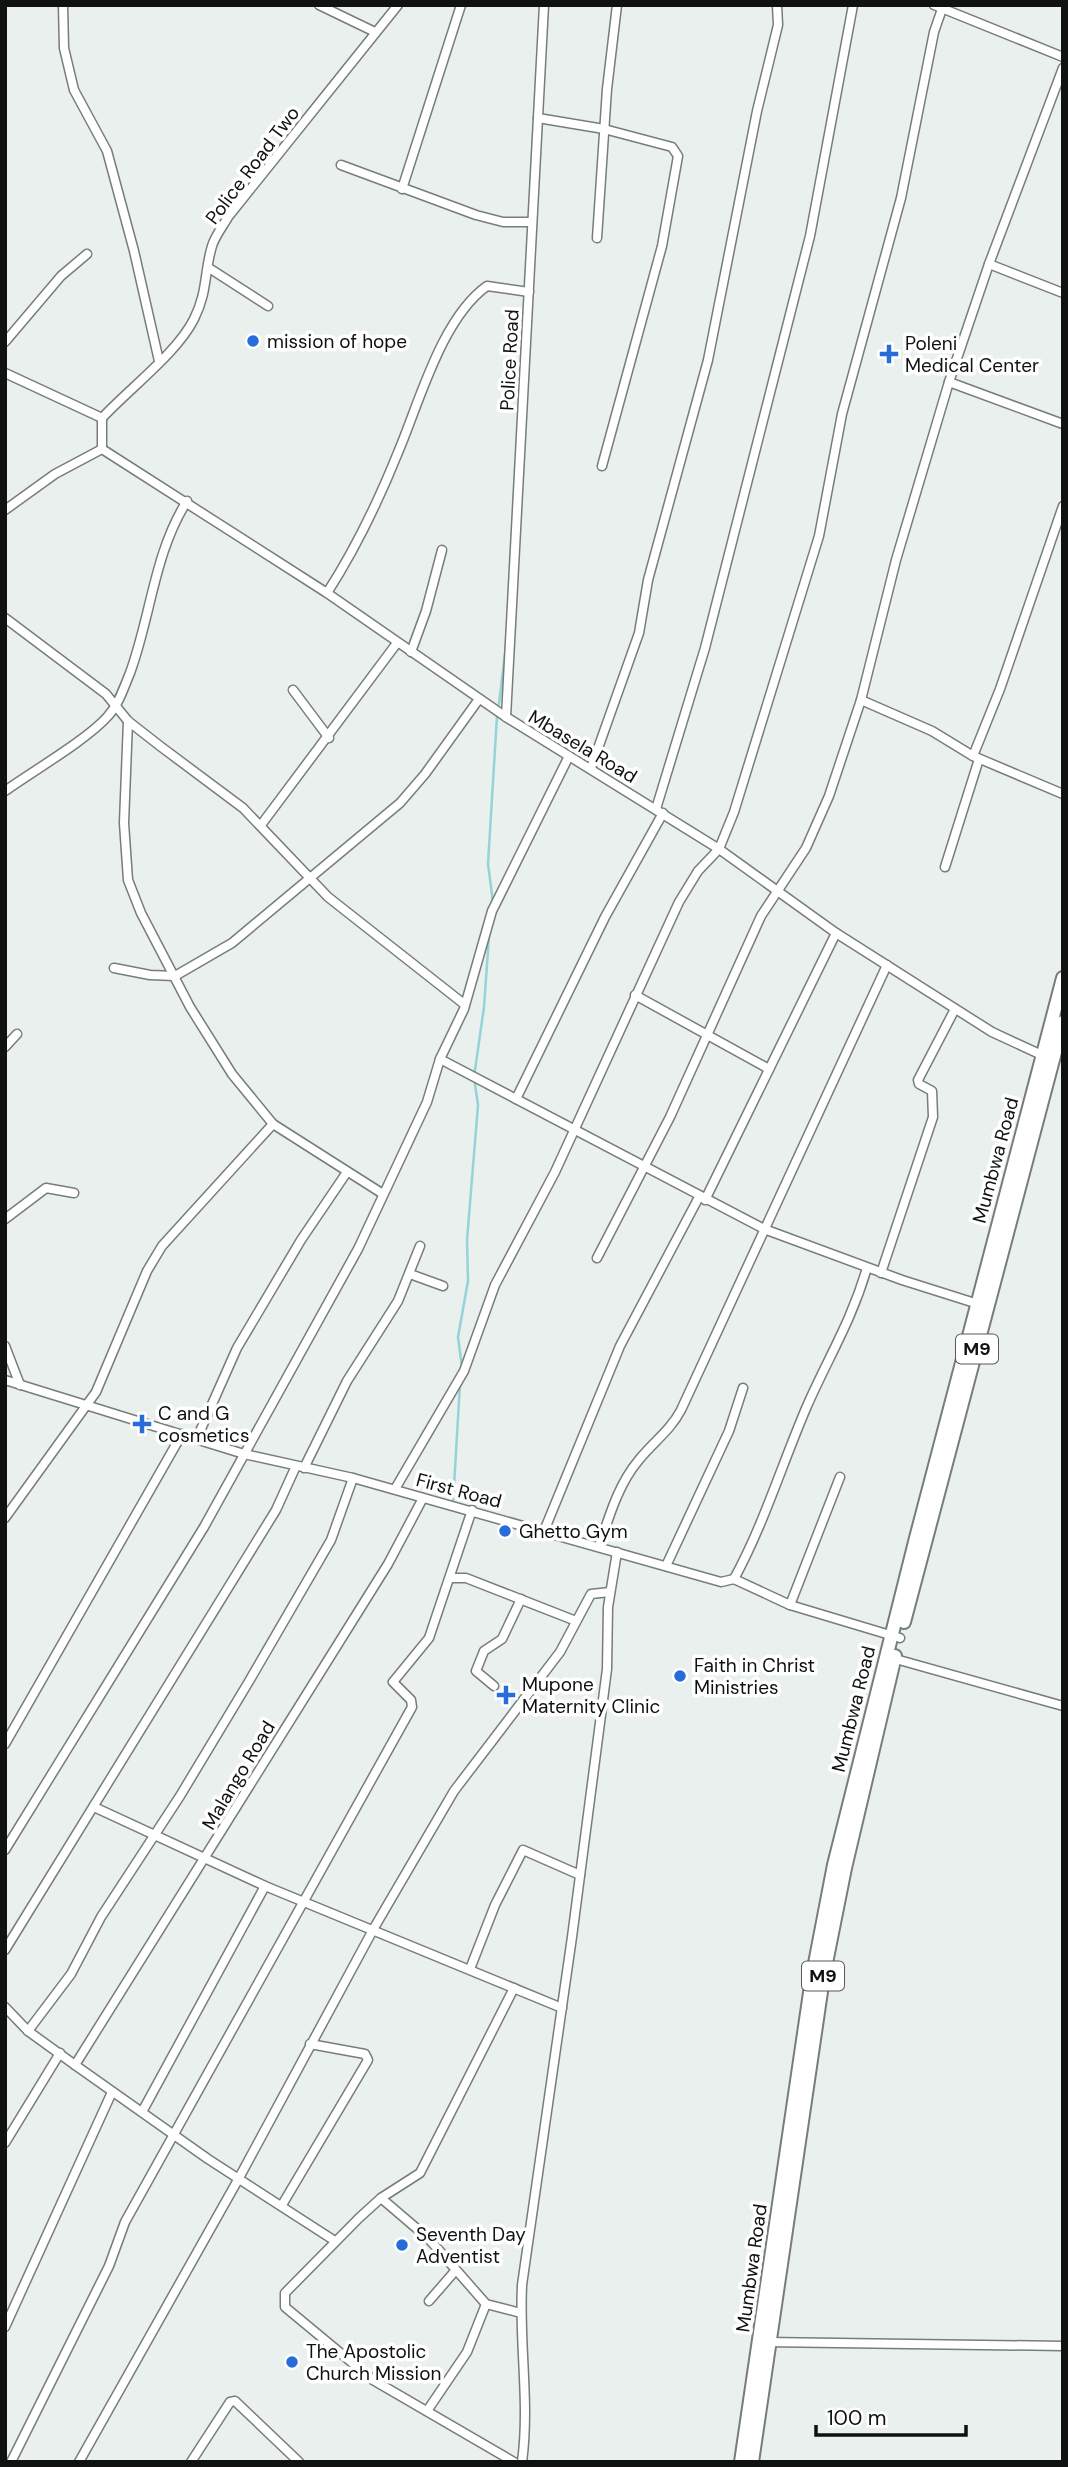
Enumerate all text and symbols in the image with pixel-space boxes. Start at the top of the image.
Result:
street label: Police Road Two [200,101,305,229]
street label: Police Road [494,309,525,411]
place label: mission of hope [267,329,407,354]
place label: Poleni Medical Center [905,331,1039,378]
marker: mission of hope [245,333,261,349]
marker: Poleni Medical Center [879,344,899,364]
street label: Mbasela Road [524,704,642,789]
street label: Mumbwa Road [967,1095,1024,1226]
road number: M9 [956,1334,998,1364]
place label: C and G cosmetics [158,1401,250,1448]
marker: C and G cosmetics [132,1414,152,1434]
street label: First Road [413,1467,504,1514]
place label: Ghetto Gym [519,1519,628,1544]
marker: Ghetto Gym [497,1523,513,1539]
street label: Mumbwa Road [826,1643,881,1775]
place label: Faith in Christ Ministries [694,1653,815,1700]
marker: Faith in Christ Ministries [672,1668,688,1684]
place label: Mupone Maternity Clinic [522,1672,660,1719]
marker: Mupone Maternity Clinic [496,1685,516,1705]
street label: Malango Road [196,1716,281,1834]
road number: M9 [802,1962,844,1990]
street label: Mumbwa Road [730,2202,773,2334]
place label: Seventh Day Adventist [416,2222,526,2269]
marker: Seventh Day Adventist [394,2237,410,2253]
place label: The Apostolic Church Mission [306,2339,441,2386]
marker: The Apostolic Church Mission [284,2354,300,2370]
scale bar [816,2394,967,2438]
text: 100 m [827,2404,887,2432]

